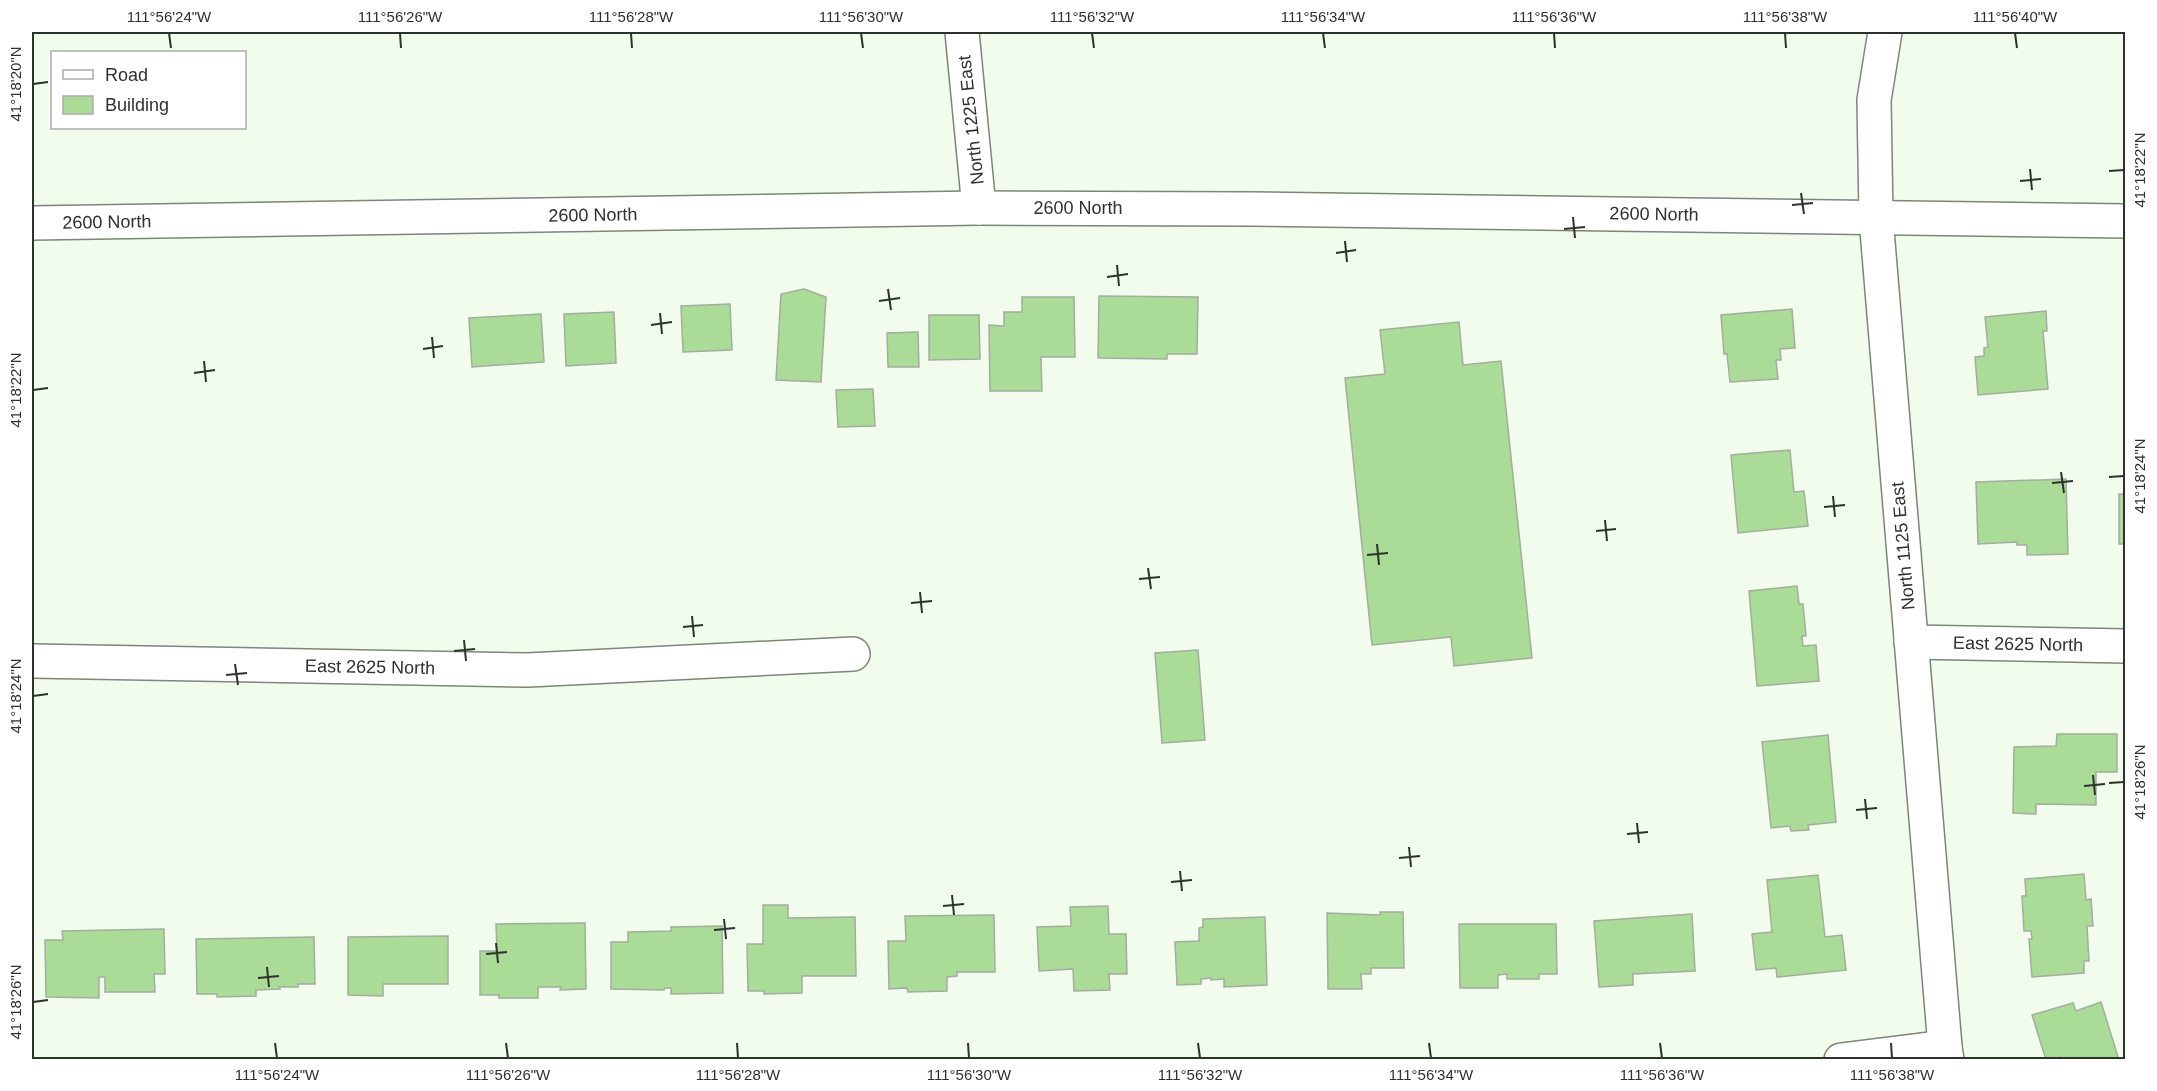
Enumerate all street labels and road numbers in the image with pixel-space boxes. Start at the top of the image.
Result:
street label: North 1225 East [954,54,988,186]
street label: 2600 North [1033,198,1123,218]
street label: 2600 North [1609,203,1699,225]
street label: 2600 North [548,204,638,226]
street label: 2600 North [62,211,152,233]
street label: North 1125 East [1887,481,1919,611]
street label: East 2625 North [1953,633,2083,655]
street label: East 2625 North [305,656,435,678]

